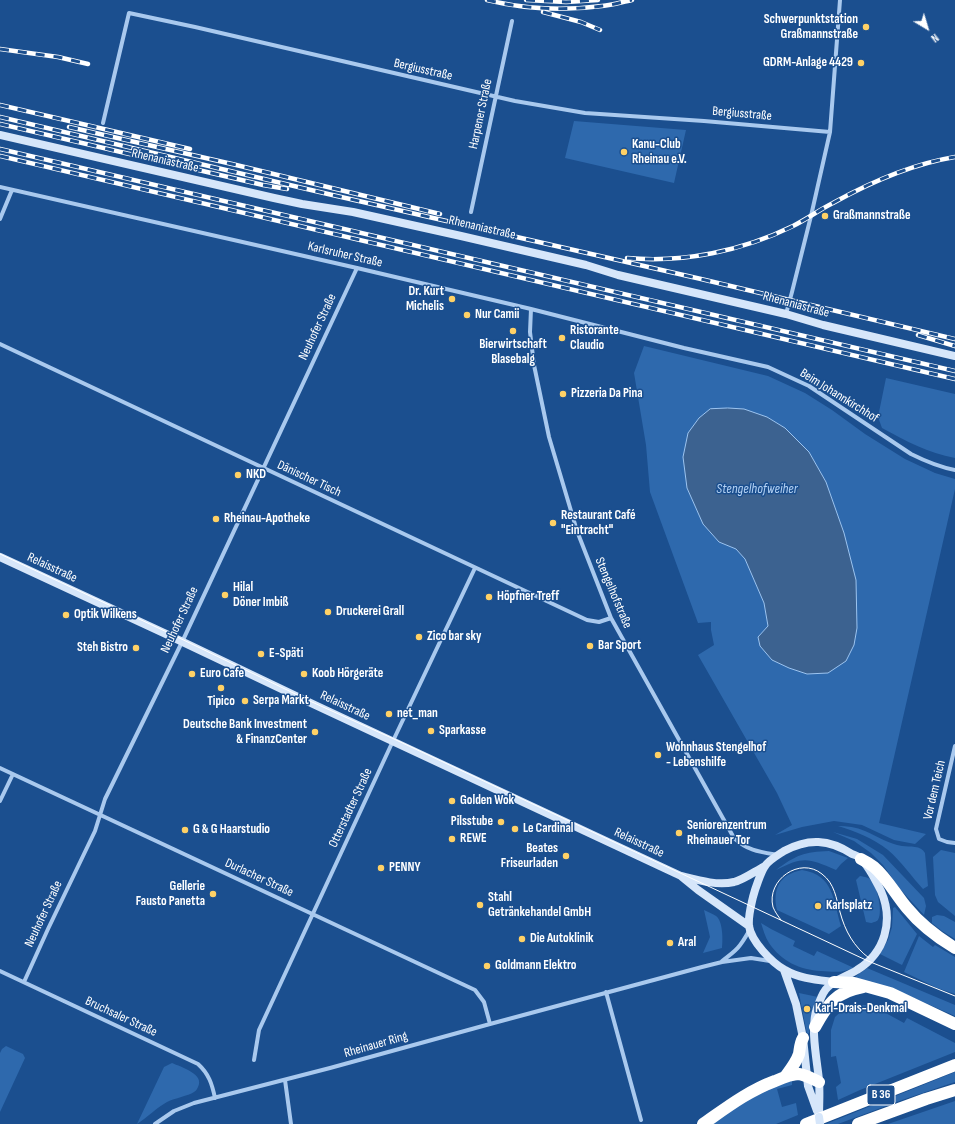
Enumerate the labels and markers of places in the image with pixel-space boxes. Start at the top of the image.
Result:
place label: Schwerpunktstation Graßmannstraße [764,12,858,43]
marker: Schwerpunktstation Graßmannstraße [861,22,871,32]
place label: GDRM-Anlage 4429 [763,55,853,71]
marker: GDRM-Anlage 4429 [856,58,866,68]
place label: Kanu-Club Rheinau e.V. [632,137,687,168]
marker: Kanu-Club Rheinau e.V. [619,147,629,157]
place label: Graßmannstraße [833,208,910,224]
marker: Graßmannstraße [820,211,830,221]
place label: Dr. Kurt Michelis [406,284,444,315]
marker: Dr. Kurt Michelis [447,294,457,304]
place label: Nur Camii [475,307,519,323]
marker: Nur Camii [462,310,472,320]
place label: Ristorante Claudio [570,323,619,354]
marker: Bierwirtschaft Blasebalg [508,326,518,336]
marker: Ristorante Claudio [557,333,567,343]
place label: Bierwirtschaft Blasebalg [479,337,547,368]
place label: Pizzeria Da Pina [571,386,643,402]
marker: Pizzeria Da Pina [558,389,568,399]
place label: NKD [246,467,266,483]
marker: NKD [233,470,243,480]
place label: Restaurant Café "Eintracht" [561,508,636,539]
place label: Rheinau-Apotheke [224,511,310,527]
marker: Rheinau-Apotheke [211,514,221,524]
marker: Restaurant Café "Eintracht" [548,518,558,528]
place label: Hilal Döner Imbiß [233,580,289,611]
place label: Höpfner Treff [497,589,559,605]
marker: Hilal Döner Imbiß [220,590,230,600]
marker: Höpfner Treff [484,592,494,602]
place label: Druckerei Grall [336,604,404,620]
place label: Optik Wilkens [74,607,137,623]
marker: Druckerei Grall [323,607,333,617]
marker: Optik Wilkens [61,610,71,620]
place label: Zico bar sky [427,629,481,645]
marker: Zico bar sky [414,632,424,642]
place label: Bar Sport [598,638,641,654]
place label: Steh Bistro [77,640,128,656]
marker: Bar Sport [585,641,595,651]
marker: Steh Bistro [131,643,141,653]
place label: E-Späti [269,646,303,662]
marker: E-Späti [256,649,266,659]
place label: Euro Cafe [200,666,244,682]
place label: Koob Hörgeräte [312,666,383,682]
marker: Euro Cafe [187,669,197,679]
marker: Koob Hörgeräte [299,669,309,679]
marker: Tipico [216,683,226,693]
place label: Serpa Markt [253,693,309,709]
place label: Tipico [207,694,235,710]
marker: Serpa Markt [240,696,250,706]
place label: net_man [397,706,438,722]
marker: net_man [384,709,394,719]
place label: Deutsche Bank Investment & FinanzCenter [183,717,307,748]
place label: Sparkasse [439,723,486,739]
marker: Sparkasse [426,726,436,736]
marker: Deutsche Bank Investment & FinanzCenter [310,727,320,737]
place label: Wohnhaus Stengelhof - Lebenshilfe [666,740,766,771]
marker: Wohnhaus Stengelhof - Lebenshilfe [653,750,663,760]
place label: Golden Wok [460,793,514,809]
marker: Golden Wok [447,796,457,806]
place label: Pilsstube [451,814,493,830]
marker: Pilsstube [496,817,506,827]
place label: Seniorenzentrum Rheinauer Tor [687,818,767,849]
place label: Le Cardinal [523,821,573,837]
place label: G & G Haarstudio [193,822,270,838]
marker: Le Cardinal [510,824,520,834]
marker: G & G Haarstudio [180,825,190,835]
marker: Seniorenzentrum Rheinauer Tor [674,828,684,838]
place label: REWE [460,831,487,847]
marker: REWE [447,834,457,844]
place label: Beates Friseurladen [501,841,558,872]
marker: Beates Friseurladen [561,851,571,861]
place label: PENNY [389,860,420,876]
marker: PENNY [376,863,386,873]
place label: Gellerie Fausto Panetta [136,879,205,910]
marker: Gellerie Fausto Panetta [208,889,218,899]
place label: Stahl Getränkehandel GmbH [488,890,591,921]
place label: Karlsplatz [826,898,872,914]
marker: Stahl Getränkehandel GmbH [475,900,485,910]
marker: Karlsplatz [813,901,823,911]
place label: Die Autoklinik [530,931,594,947]
marker: Die Autoklinik [517,934,527,944]
place label: Aral [678,935,696,951]
marker: Aral [665,938,675,948]
place label: Goldmann Elektro [495,958,577,974]
marker: Goldmann Elektro [482,961,492,971]
place label: Karl-Drais-Denkmal [815,1001,907,1017]
marker: Karl-Drais-Denkmal [802,1004,812,1014]

